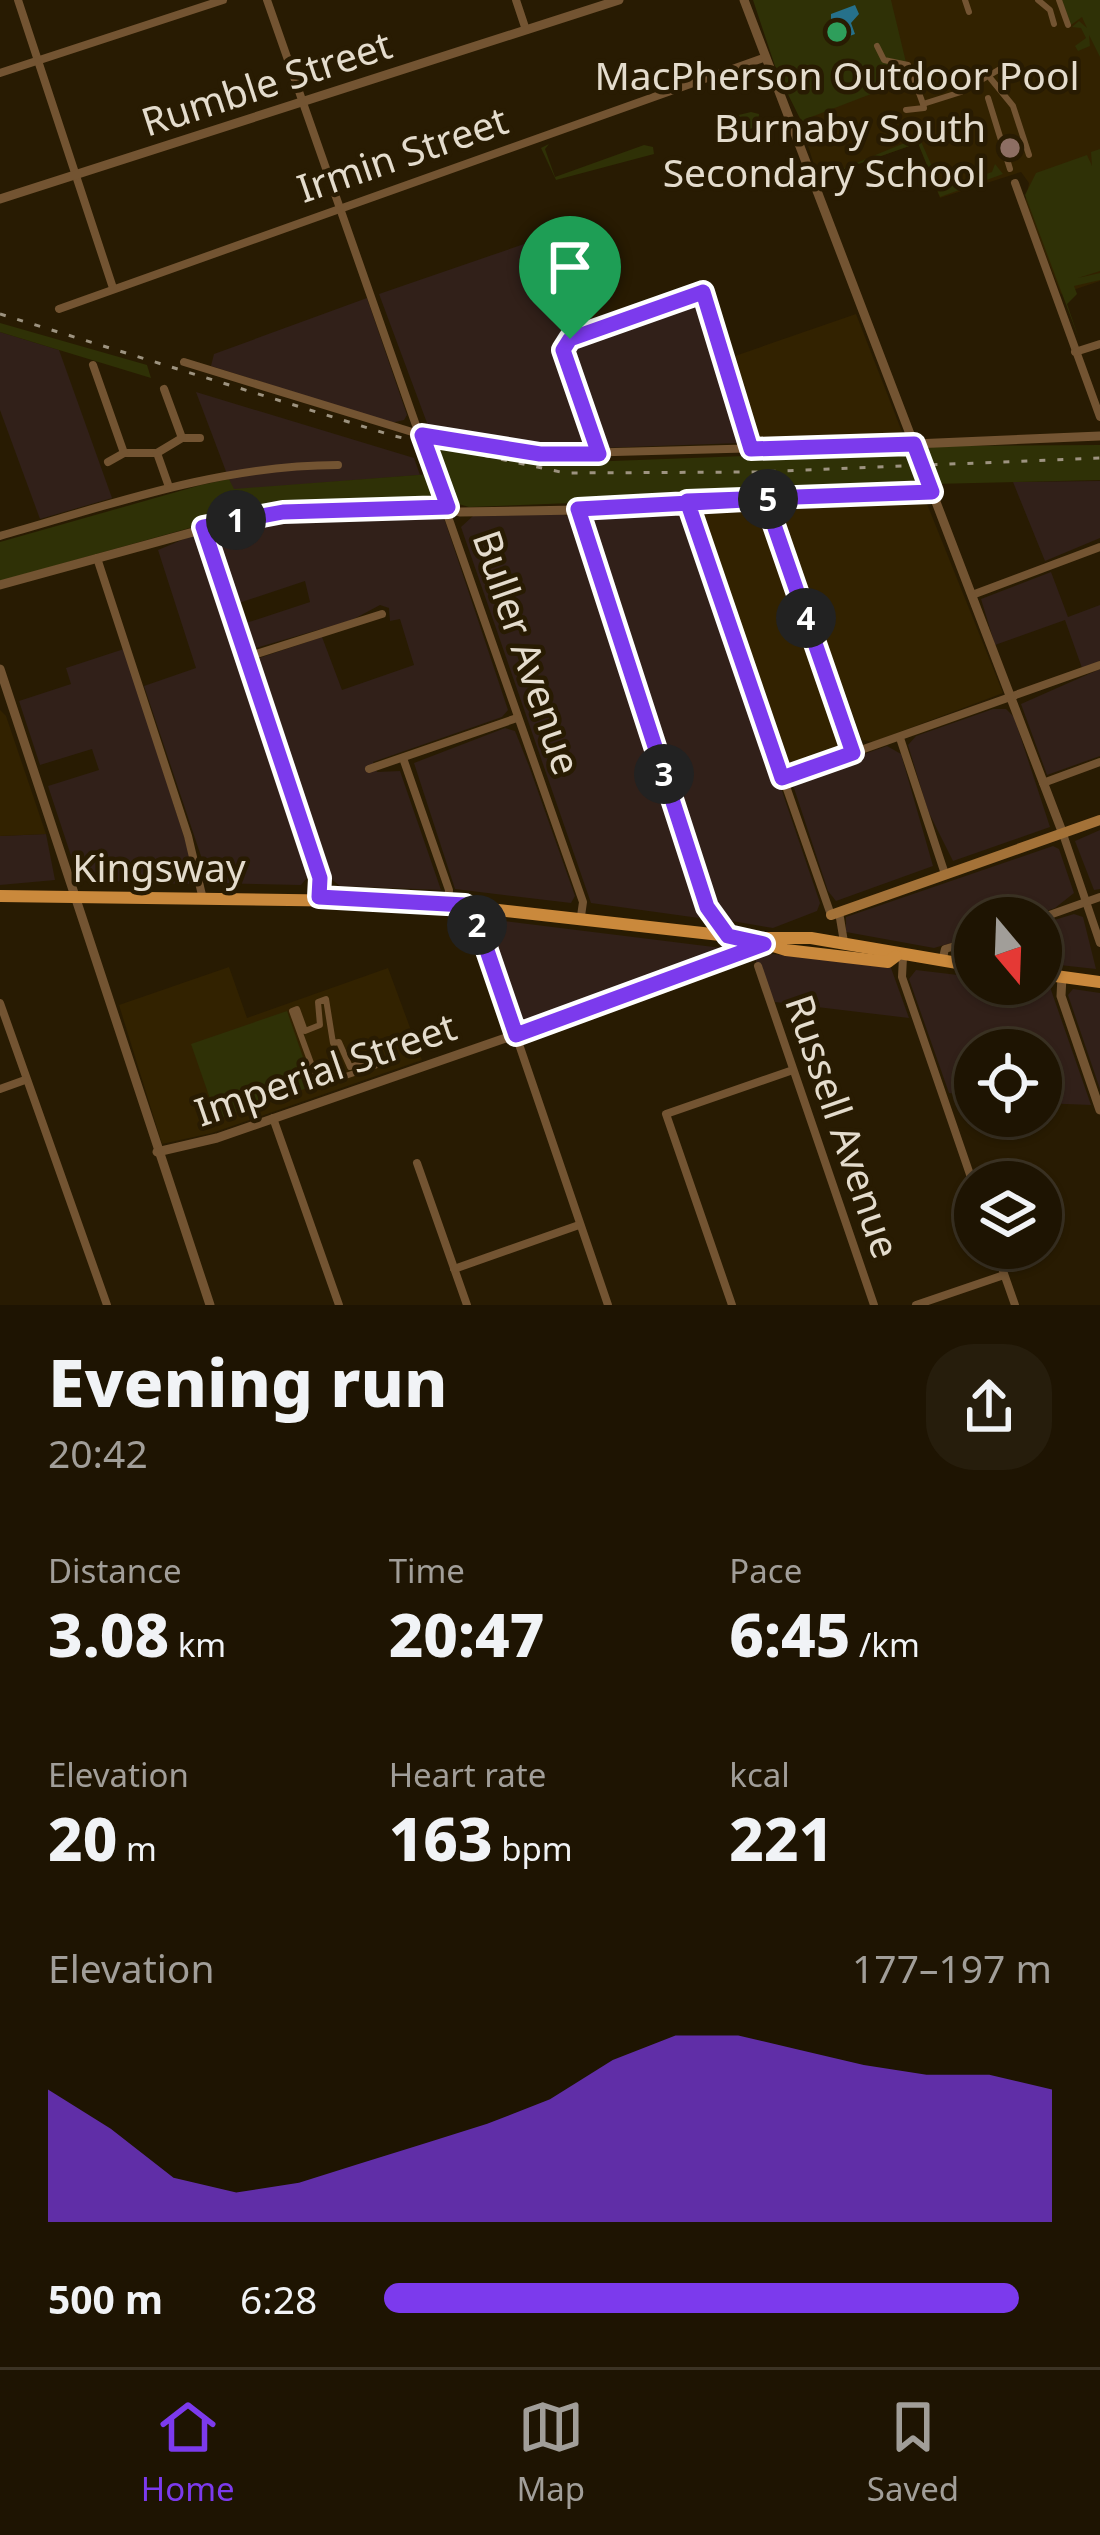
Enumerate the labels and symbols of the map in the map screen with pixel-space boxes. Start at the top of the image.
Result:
street label: Rumble Street [134,17,398,147]
marker: MacPherson Outdoor Pool [824,19,850,45]
place label: MacPherson Outdoor Pool [594,48,1080,101]
street label: Irmin Street [290,92,514,214]
place label: Burnaby South Secondary School [663,100,986,198]
marker: Burnaby South Secondary School [997,135,1023,161]
pin [519,216,621,339]
pin: 5 [738,469,798,529]
pin: 1 [206,490,266,550]
street label: Buller Avenue [461,523,595,781]
pin: 4 [776,588,836,648]
pin: 3 [634,744,694,804]
street label: Kingsway [72,840,246,893]
pin: 2 [447,895,507,955]
north arrow [954,897,1062,1005]
street label: Russell Avenue [774,987,914,1265]
street label: Imperial Street [187,999,463,1137]

